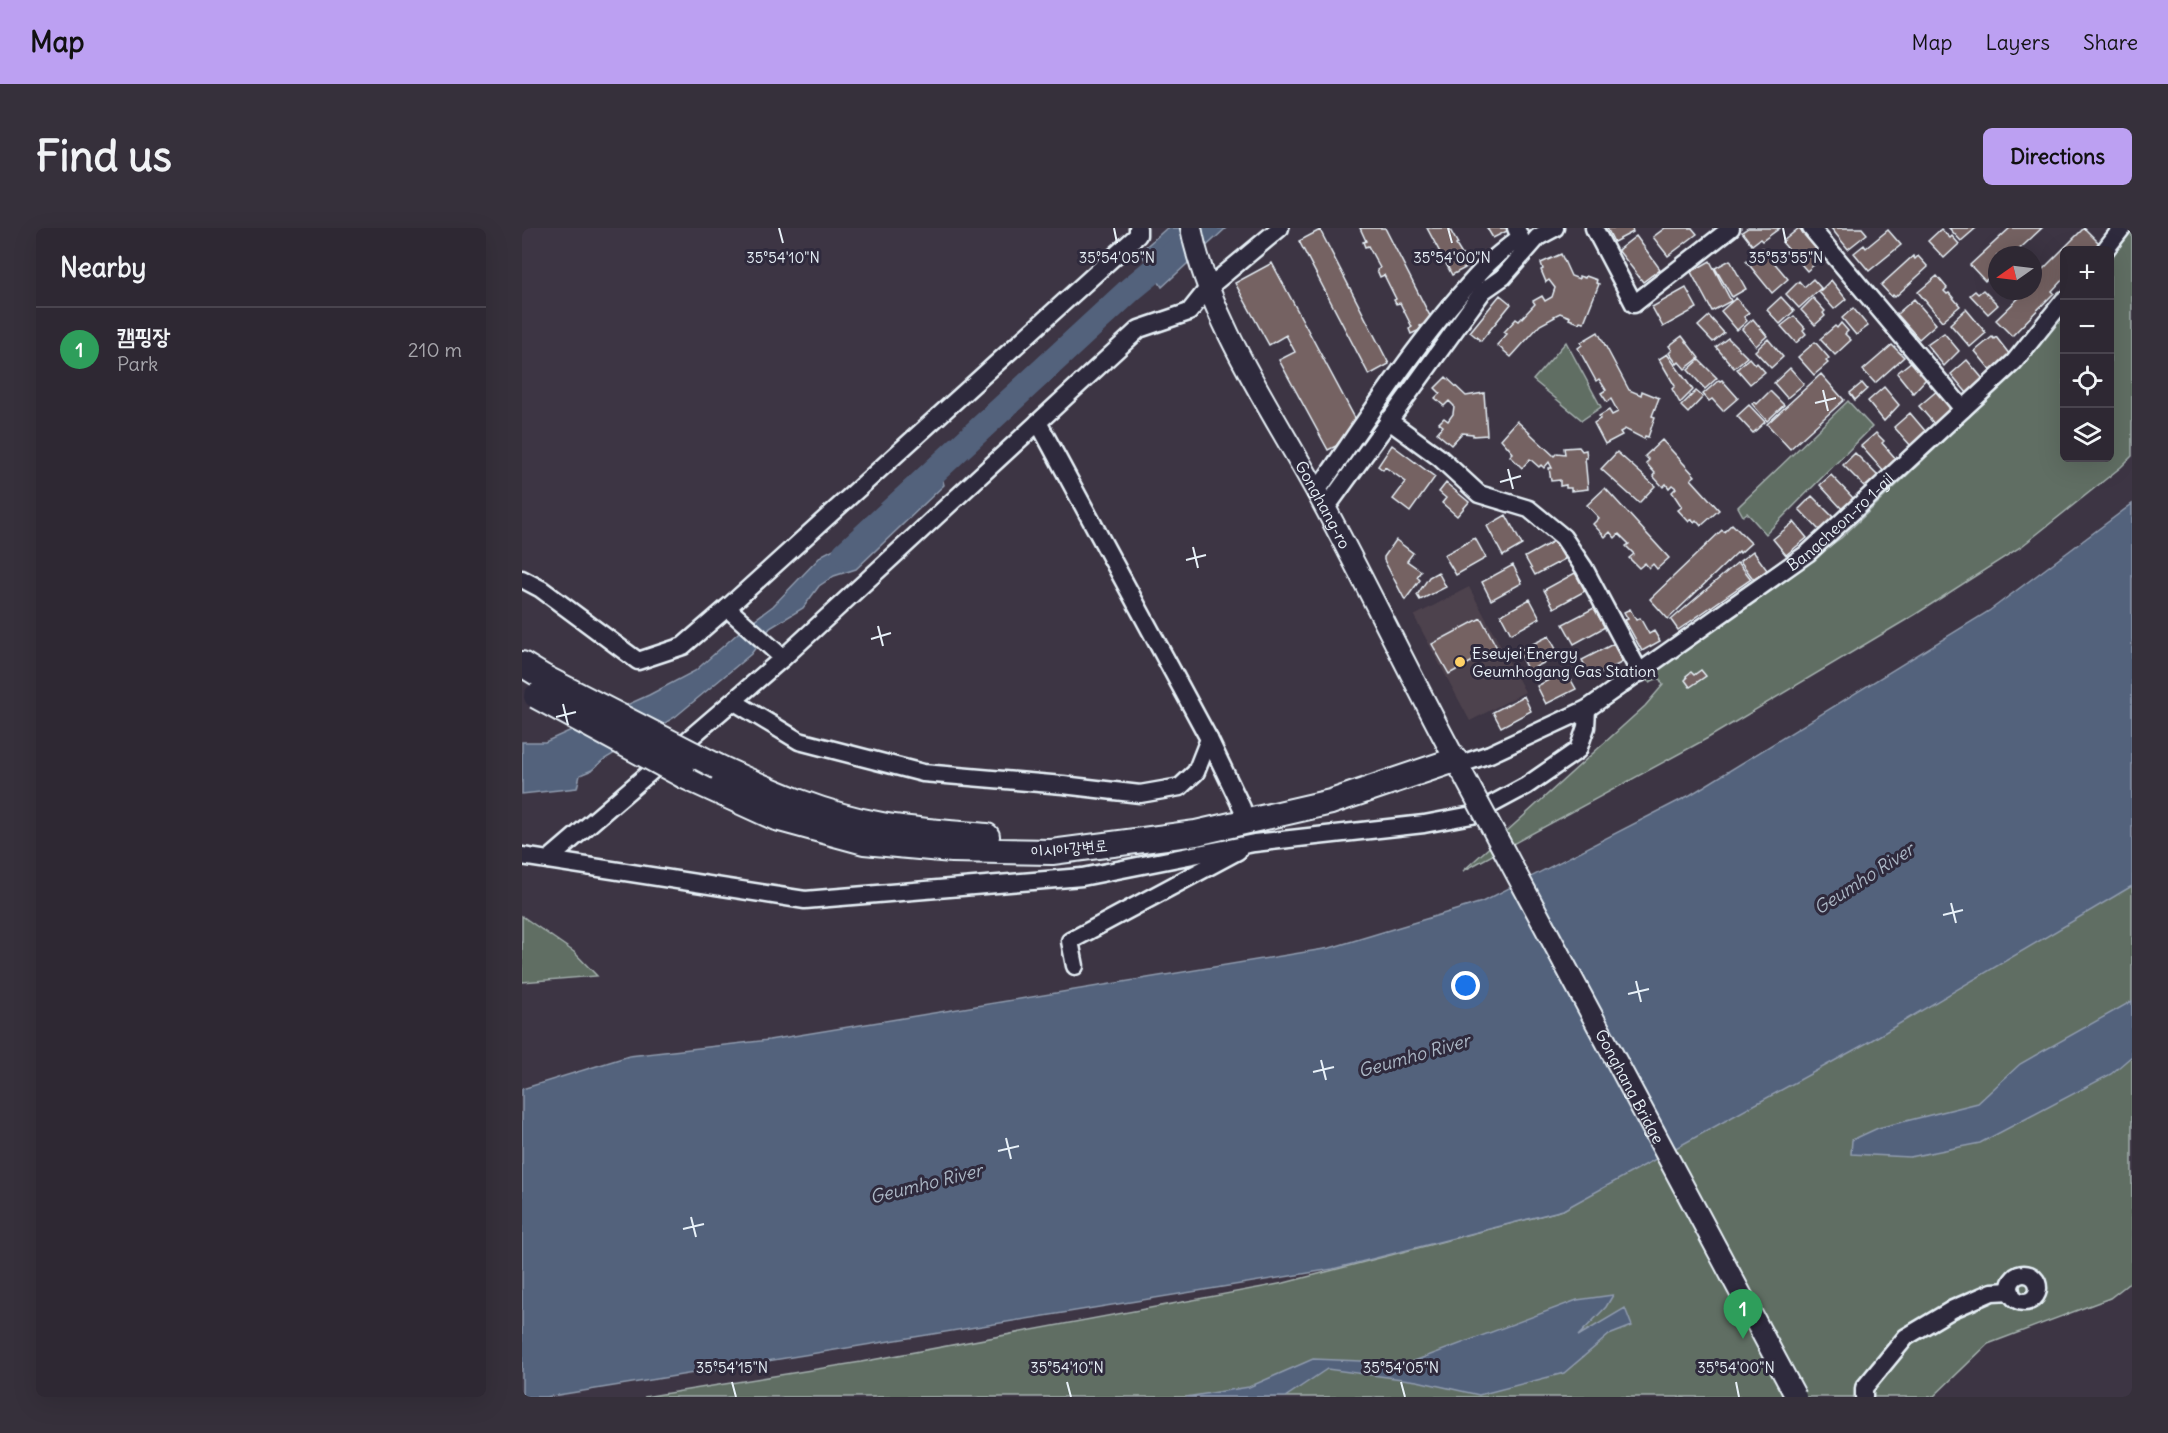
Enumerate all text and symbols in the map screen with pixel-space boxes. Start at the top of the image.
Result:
text: Map [30,24,84,60]
text: Map [1912,29,1952,56]
text: Layers [1985,29,2050,56]
text: Share [2083,29,2138,56]
button: Directions [1983,128,2132,185]
text: Find us [36,130,172,182]
north arrow [1988,246,2042,300]
map controls [2060,246,2114,462]
button: + [2060,246,2114,300]
text: 35°54'10"N [746,248,820,267]
text: 35°54'05"N [1079,248,1155,267]
text: 35°54'00"N [1413,248,1491,267]
text: 35°53'55"N [1749,248,1823,267]
text: Nearby [60,251,146,284]
button: − [2060,300,2114,354]
text: 캠핑장 [117,322,170,350]
text: 1 [76,337,83,362]
text: 210 m [408,337,462,362]
text: Park [117,351,158,376]
button: locate [2060,354,2114,408]
button: layers [2060,408,2114,462]
street label: Gonghang-ro [1291,457,1355,552]
street label: Bangcheon-ro 1-gil [1783,469,1898,575]
place label: Eseujei Energy Geumhogang Gas Station [1472,643,1656,681]
marker: Eseujei Energy Geumhogang Gas Station [1453,655,1467,669]
street label: 이시아강변로 [1030,835,1108,861]
water label: Geumho River [1809,836,1920,920]
your location [1451,971,1480,1000]
street label: Gonghang Bridge [1591,1026,1669,1147]
water label: Geumho River [1355,1028,1475,1082]
water label: Geumho River [867,1158,987,1209]
pin: 1 [1724,1290,1762,1339]
text: 35°54'15"N [696,1358,768,1377]
text: 35°54'10"N [1030,1358,1104,1377]
text: 35°54'05"N [1363,1358,1439,1377]
text: 35°54'00"N [1697,1358,1775,1377]

